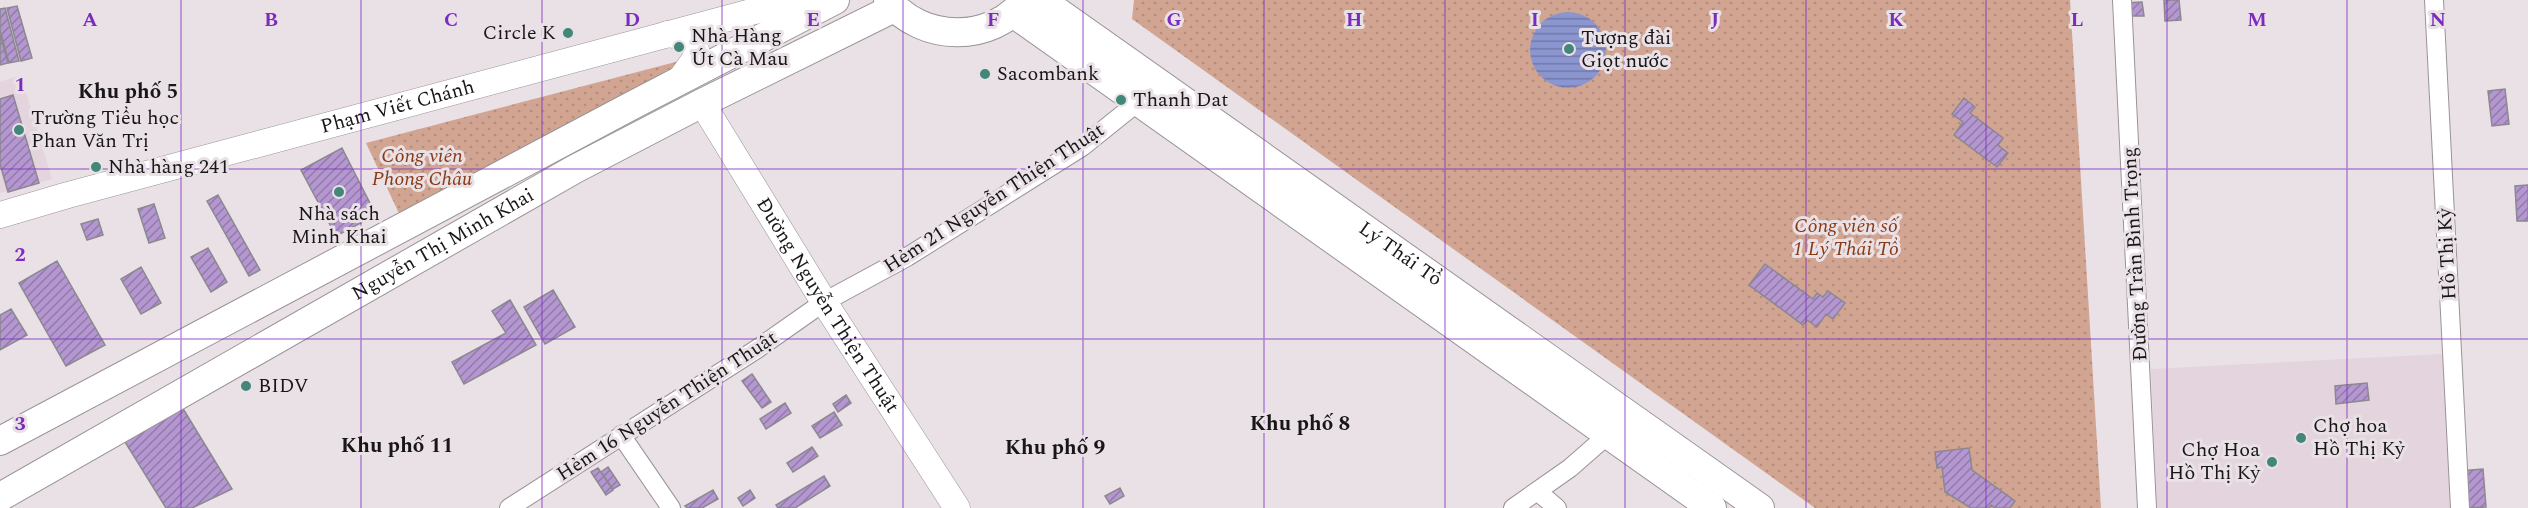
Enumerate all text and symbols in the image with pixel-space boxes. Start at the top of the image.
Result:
text: A [82,5,98,35]
text: B [264,5,278,35]
text: C [444,5,458,35]
text: D [624,5,640,35]
text: E [806,5,820,35]
text: F [987,5,999,35]
text: G [1166,5,1182,35]
text: H [1346,5,1362,35]
text: I [1531,5,1539,35]
text: J [1711,5,1719,35]
text: K [1888,5,1904,35]
text: L [2071,5,2083,35]
text: M [2247,5,2267,35]
text: N [2430,5,2446,35]
place label: Circle K [483,18,557,48]
place label: Nhà Hàng Út Cà Mau [691,21,789,74]
place label: Tượng đài Giọt nước [1581,23,1671,76]
marker: Circle K [561,26,575,40]
marker: Nhà Hàng Út Cà Mau [672,40,686,54]
marker: Tượng đài Giọt nước [1562,42,1576,56]
place label: Sacombank [997,59,1099,89]
marker: Sacombank [978,67,992,81]
text: 1 [14,70,26,100]
street label: Phạm Viết Chánh [317,72,478,142]
district label: Khu phố 5 [78,76,178,108]
place label: Thanh Dat [1133,85,1228,115]
marker: Thanh Dat [1114,93,1128,107]
place label: Trường Tiểu học Phan Văn Trị [31,103,179,156]
street label: Hẻm 21 Nguyễn Thiện Thuật [878,115,1110,281]
marker: Trường Tiểu học Phan Văn Trị [12,123,26,137]
park label: Công viên Phong Châu [372,141,473,194]
street label: Đường Trần Bình Trọng [2114,146,2156,362]
place label: Nhà hàng 241 [108,152,229,182]
marker: Nhà hàng 241 [89,160,103,174]
street label: Nguyễn Thị Minh Khai [346,180,540,308]
marker: Nhà sách Minh Khai [332,185,346,199]
street label: Đường Nguyễn Thiện Thuật [748,192,907,419]
place label: Nhà sách Minh Khai [291,199,387,252]
street label: Hồ Thị Kỷ [2430,206,2464,301]
park label: Công viên số 1 Lý Thái Tổ [1793,211,1900,264]
street label: Lý Thái Tổ [1352,214,1448,294]
text: 2 [14,240,26,270]
street label: Hẻm 16 Nguyễn Thiện Thuật [551,323,783,489]
place label: BIDV [258,371,309,401]
marker: BIDV [239,379,253,393]
district label: Khu phố 8 [1250,408,1350,440]
text: 3 [14,409,26,439]
place label: Chợ hoa Hồ Thị Kỷ [2313,411,2406,464]
district label: Khu phố 11 [341,430,453,462]
marker: Chợ hoa Hồ Thị Kỷ [2294,431,2308,445]
district label: Khu phố 9 [1005,432,1105,464]
place label: Chợ Hoa Hồ Thị Kỷ [2168,435,2261,488]
marker: Chợ Hoa Hồ Thị Kỷ [2265,455,2279,469]

